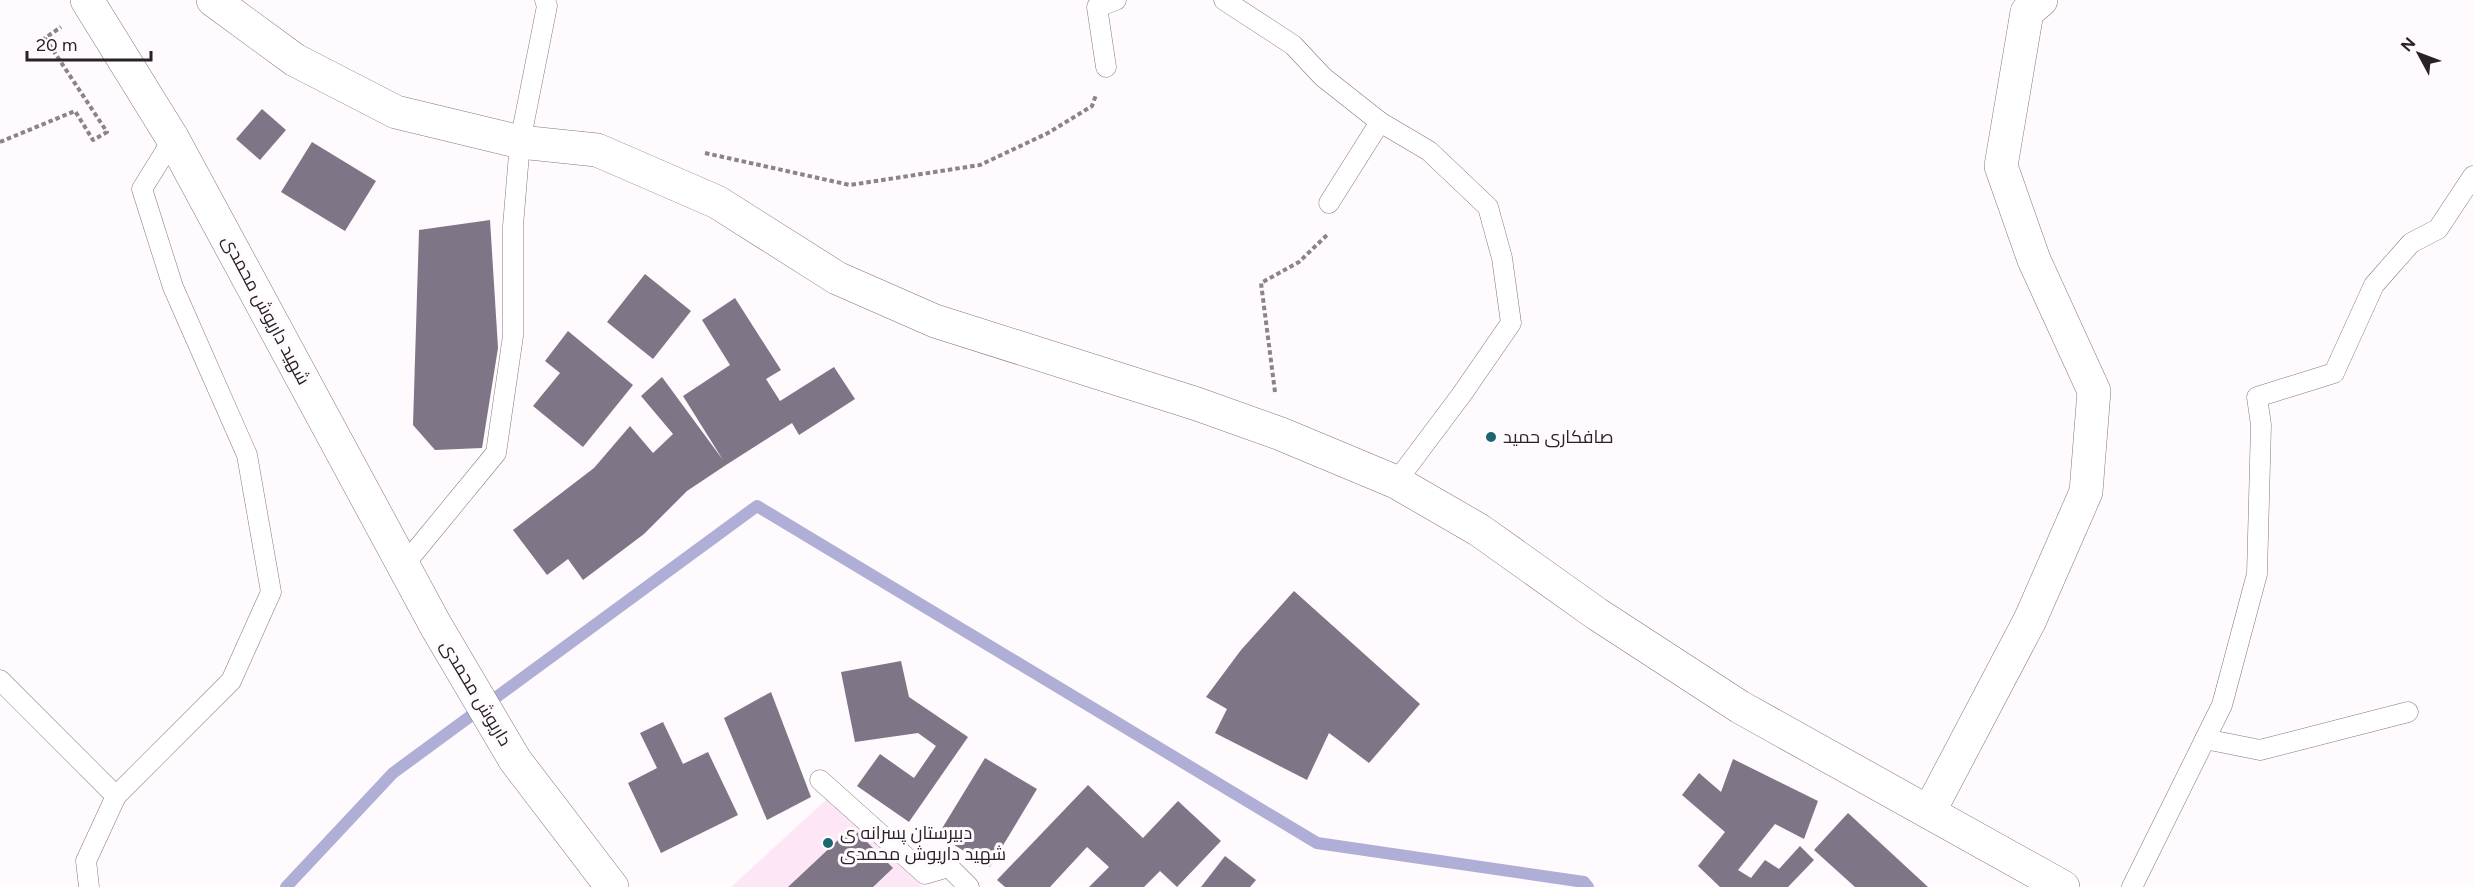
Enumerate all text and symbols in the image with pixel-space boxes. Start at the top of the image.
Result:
scale bar [27,24,152,62]
north arrow [2389,24,2449,84]
text: 20 m [36,34,77,56]
text: N [2397,34,2419,55]
street label: شهید داریوش محمدی [217,231,315,389]
place label: صافکاری حمید [1503,426,1614,448]
marker: صافکاری حمید [1484,430,1498,444]
street label: داریوش محمدی [436,636,516,750]
place label: دبیرستان پسرانه ی شهید داریوش محمدی [840,822,1006,865]
marker: دبیرستان پسرانه ی شهید داریوش محمدی [821,836,835,850]

